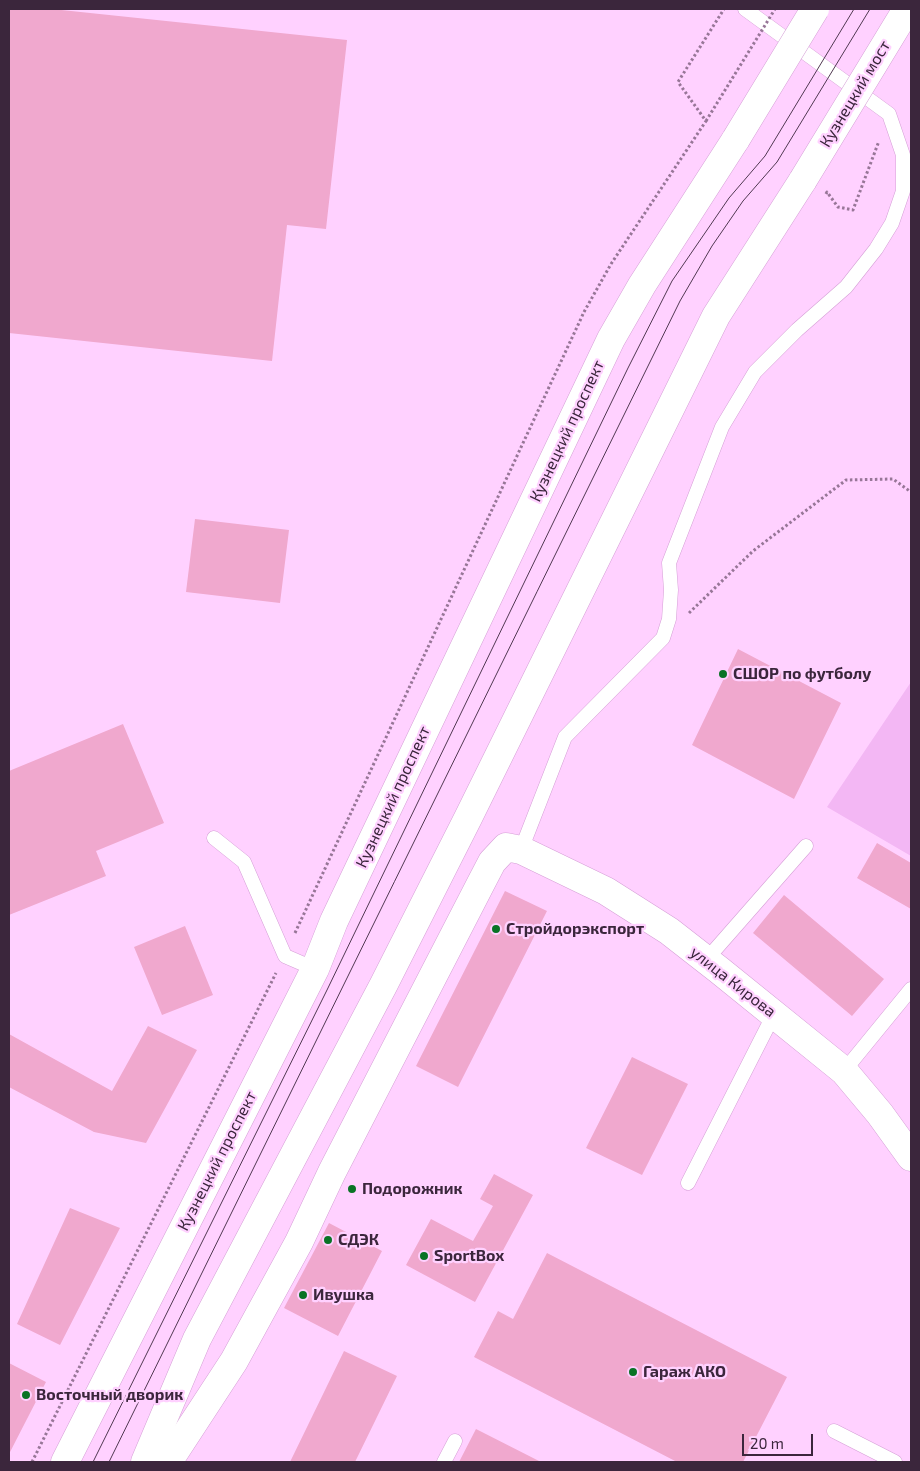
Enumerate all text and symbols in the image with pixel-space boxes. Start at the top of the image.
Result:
street label: Кузнецкий мост [816,37,894,151]
street label: Кузнецкий проспект [526,357,608,505]
place label: СШОР по футболу [733,664,871,684]
marker: СШОР по футболу [717,668,729,680]
street label: Кузнецкий проспект [352,723,434,871]
place label: Стройдорэкспорт [506,919,644,939]
marker: Стройдорэкспорт [490,923,502,935]
street label: улица Кирова [686,943,780,1021]
street label: Кузнецкий проспект [173,1088,261,1234]
place label: Подорожник [362,1179,463,1199]
marker: Подорожник [346,1183,358,1195]
place label: СДЭК [338,1230,379,1250]
marker: СДЭК [322,1234,334,1246]
place label: SportBox [434,1246,504,1266]
marker: SportBox [418,1250,430,1262]
place label: Ивушка [313,1285,374,1305]
marker: Ивушка [297,1289,309,1301]
place label: Гараж АКО [643,1362,726,1382]
marker: Гараж АКО [627,1366,639,1378]
place label: Восточный дворик [36,1385,183,1405]
marker: Восточный дворик [20,1389,32,1401]
scale bar [745,1424,816,1456]
text: 20 m [750,1434,784,1452]

